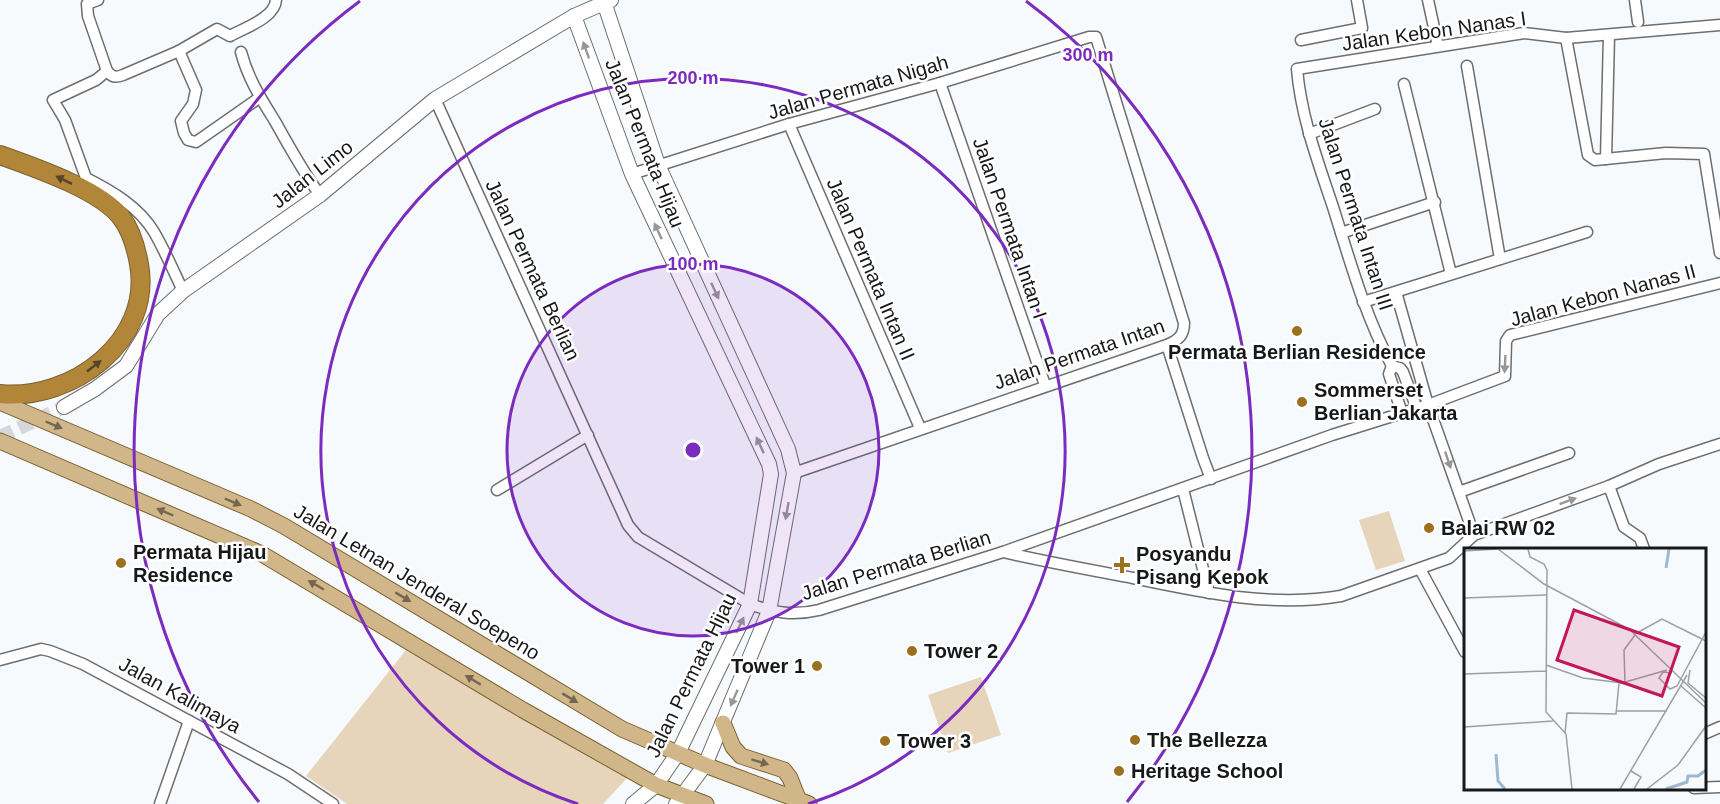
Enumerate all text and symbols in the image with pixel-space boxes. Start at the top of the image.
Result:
street label: Jalan Kebon Nanas I [1341,7,1527,55]
one-way arrow [581,41,591,59]
text: 300 m [1062,45,1114,65]
street label: Jalan Permata Nigah [765,51,951,123]
street label: Jalan Permata Hijau [601,55,689,231]
text: 200 m [667,68,719,88]
street label: Jalan Permata Intan III [1314,115,1398,313]
street label: Jalan Permata Intan I [969,135,1051,321]
street label: Jalan Limo [267,136,357,212]
street label: Jalan Permata Intan II [823,175,919,363]
one-way arrow [55,176,73,186]
street label: Jalan Permata Berlian [481,176,585,364]
one-way arrow [654,222,663,239]
text: 100 m [667,254,719,274]
street label: Jalan Kebon Nanas II [1508,260,1698,330]
one-way arrow [711,283,720,300]
street label: Jalan Permata Intan [991,314,1167,394]
marker: Permata Berlian Residence [1290,324,1304,338]
place label: Permata Berlian Residence [1168,341,1426,363]
one-way arrow [1501,355,1510,374]
one-way arrow [86,360,102,373]
place label: Sommerset Berlian Jakarta [1314,379,1458,424]
marker: Sommerset Berlian Jakarta [1295,395,1309,409]
one-way arrow [45,420,63,430]
one-way arrow [755,436,765,454]
centre of rings [683,440,703,460]
one-way arrow [1443,451,1453,469]
one-way arrow [1559,495,1577,505]
one-way arrow [224,498,242,507]
street label: Jalan Letnan Jenderal Soepeno [290,500,544,664]
one-way arrow [782,502,791,521]
one-way arrow [155,507,173,517]
place label: Balai RW 02 [1441,517,1555,539]
marker: Balai RW 02 [1422,521,1436,535]
street label: Jalan Permata Berlian [799,526,993,604]
place label: Permata Hijau Residence [133,541,266,586]
place label: Posyandu Pisang Kepok [1136,543,1269,588]
inset map [1464,548,1705,789]
marker: Permata Hijau Residence [114,556,128,570]
marker: Posyandu Pisang Kepok [1113,556,1131,574]
one-way arrow [307,580,324,590]
street label: Jalan Permata Hijau [642,589,740,761]
one-way arrow [395,592,411,603]
one-way arrow [735,617,745,634]
place label: Tower 2 [924,640,998,662]
marker: Tower 2 [905,644,919,658]
street label: Jalan Kalimaya [115,653,245,738]
place label: Tower 1 [731,655,805,677]
marker: Tower 1 [810,659,824,673]
one-way arrow [465,674,481,685]
one-way arrow [729,689,739,707]
one-way arrow [562,693,579,703]
place label: The Bellezza [1147,729,1268,751]
place label: Tower 3 [897,730,971,752]
marker: The Bellezza [1128,733,1142,747]
marker: Tower 3 [878,734,892,748]
one-way arrow [751,758,769,767]
place label: Heritage School [1131,760,1283,782]
marker: Heritage School [1112,764,1126,778]

